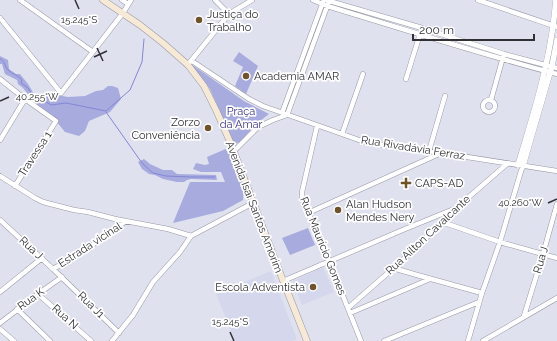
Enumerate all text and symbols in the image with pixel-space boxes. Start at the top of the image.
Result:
place label: Justiça do Trabalho [207,8,259,34]
text: 15.245°S [61,14,97,25]
marker: Justiça do Trabalho [194,15,204,25]
scale bar [413,16,534,42]
text: 200 m [419,23,454,37]
place label: Academia AMAR [254,70,339,83]
marker: Academia AMAR [241,71,251,81]
text: 40.255°W [16,91,59,102]
park label: Praça da Amar [220,105,262,131]
place label: Zorzo Conveniência [131,116,200,142]
marker: Zorzo Conveniência [203,123,213,133]
street label: Travessa 1 [15,129,55,179]
street label: Rua Rivadávia Ferraz [360,133,466,163]
street label: Avenida Isai Santos Amorim [223,139,285,275]
marker: CAPS-AD [400,177,412,189]
place label: CAPS-AD [415,177,463,190]
street label: Rua Aílton Cavalcante [383,192,473,278]
street label: Rua Maurício Gomes [297,195,349,297]
text: 40.260°W [498,197,542,208]
place label: Alan Hudson Mendes Nery [346,198,415,224]
marker: Alan Hudson Mendes Nery [333,205,343,215]
street label: Estrada vicinal [56,220,124,270]
street label: Rua J [17,234,45,262]
street label: Rua J [531,245,551,275]
place label: Escola Adventista [215,281,305,294]
marker: Escola Adventista [308,282,318,292]
street label: Rua K [15,285,48,313]
street label: Rua J1 [75,289,107,321]
street label: Rua N [49,302,81,332]
text: 15.245°S [212,316,248,327]

